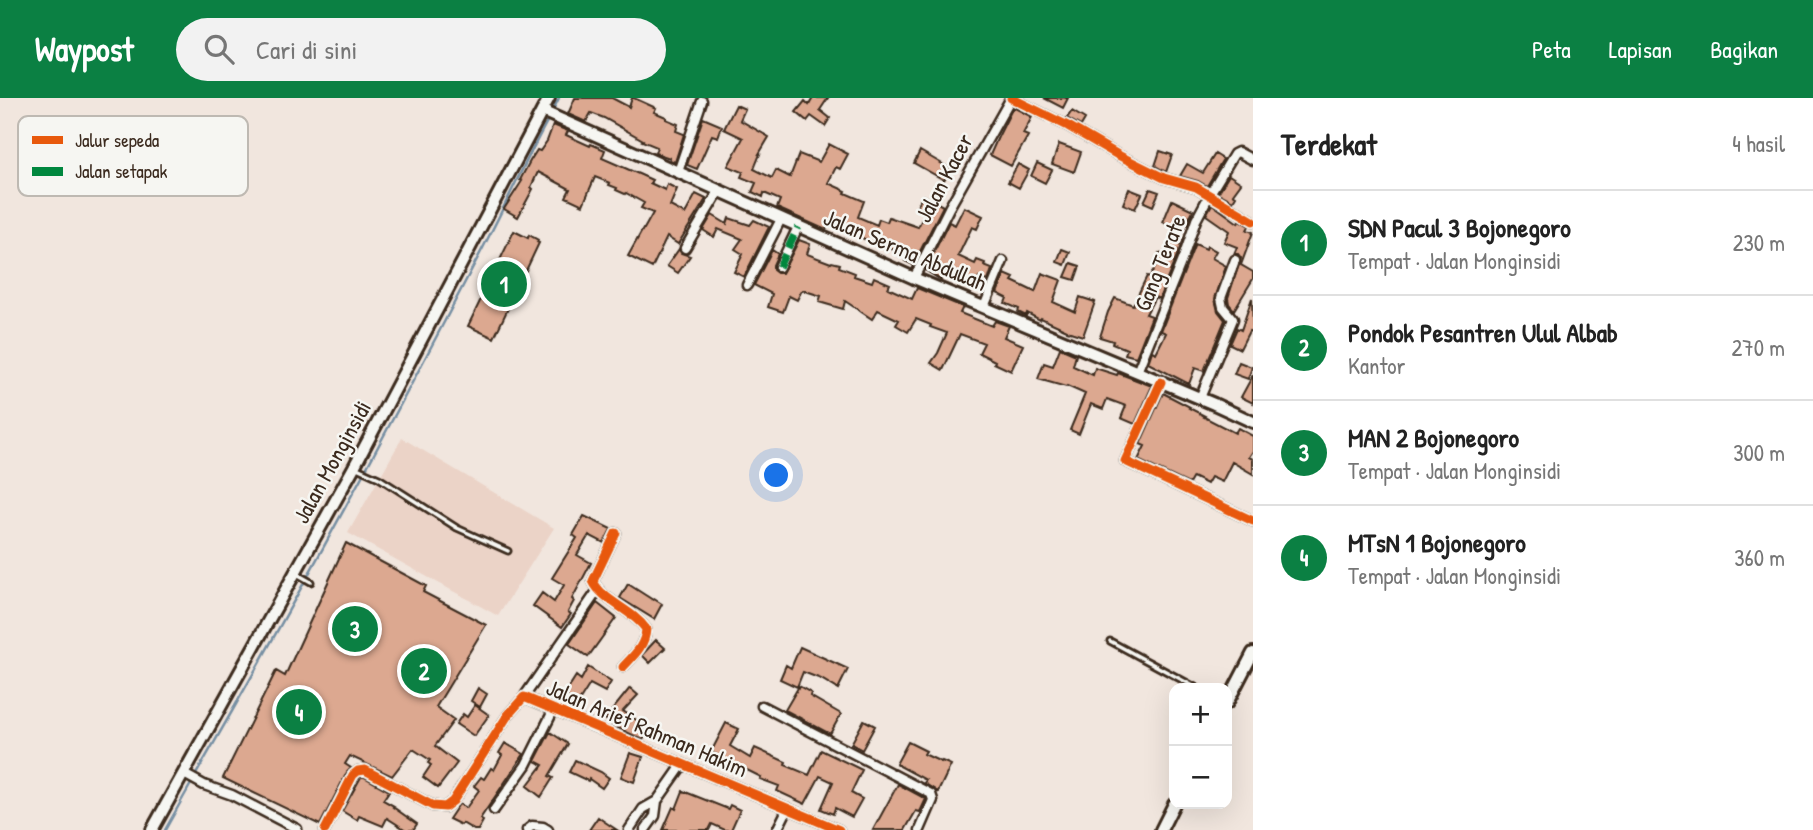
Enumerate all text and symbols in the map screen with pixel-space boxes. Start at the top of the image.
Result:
search box [176,18,666,81]
text: Waypost [35,27,134,71]
icon: search [200,30,238,68]
text: Cari di sini [256,32,357,67]
text: Peta [1532,33,1571,65]
text: Lapisan [1609,33,1672,65]
text: Bagikan [1710,33,1778,65]
legend [18,116,248,196]
text: Terdekat [1281,124,1377,164]
text: Jalur sepeda [75,127,160,153]
street label: Jalan Kacer [907,128,980,228]
text: 4 hasil [1732,128,1785,159]
text: Jalan setapak [75,158,167,184]
street label: Jalan Serma Abdullah [819,201,992,298]
street label: Gang Terate [1126,210,1193,315]
text: SDN Pacul 3 Bojonegoro [1348,210,1571,245]
text: 1 [1300,227,1308,258]
text: 230 m [1733,227,1785,258]
text: Tempat · Jalan Monginsidi [1348,245,1561,276]
pin: 1 [481,258,527,310]
text: Pondok Pesantren Ulul Albab [1348,315,1618,350]
text: 2 [1299,332,1309,363]
text: 270 m [1732,332,1785,363]
text: Kantor [1348,350,1405,381]
street label: Jalan Monginsidi [285,395,378,529]
text: MAN 2 Bojonegoro [1348,420,1519,455]
text: 3 [1299,437,1309,468]
text: 300 m [1733,437,1785,468]
text: Tempat · Jalan Monginsidi [1348,455,1561,486]
your location [759,458,793,492]
text: MTsN 1 Bojonegoro [1348,525,1526,560]
text: 4 [1300,542,1308,573]
text: 360 m [1734,542,1785,573]
text: Tempat · Jalan Monginsidi [1348,560,1561,591]
pin: 3 [332,603,378,655]
pin: 2 [401,645,447,697]
street label: Jalan Arief Rahman Hakim [542,671,753,784]
map controls [1169,683,1232,809]
button: + [1169,683,1232,746]
pin: 4 [276,686,322,738]
button: − [1169,746,1232,809]

